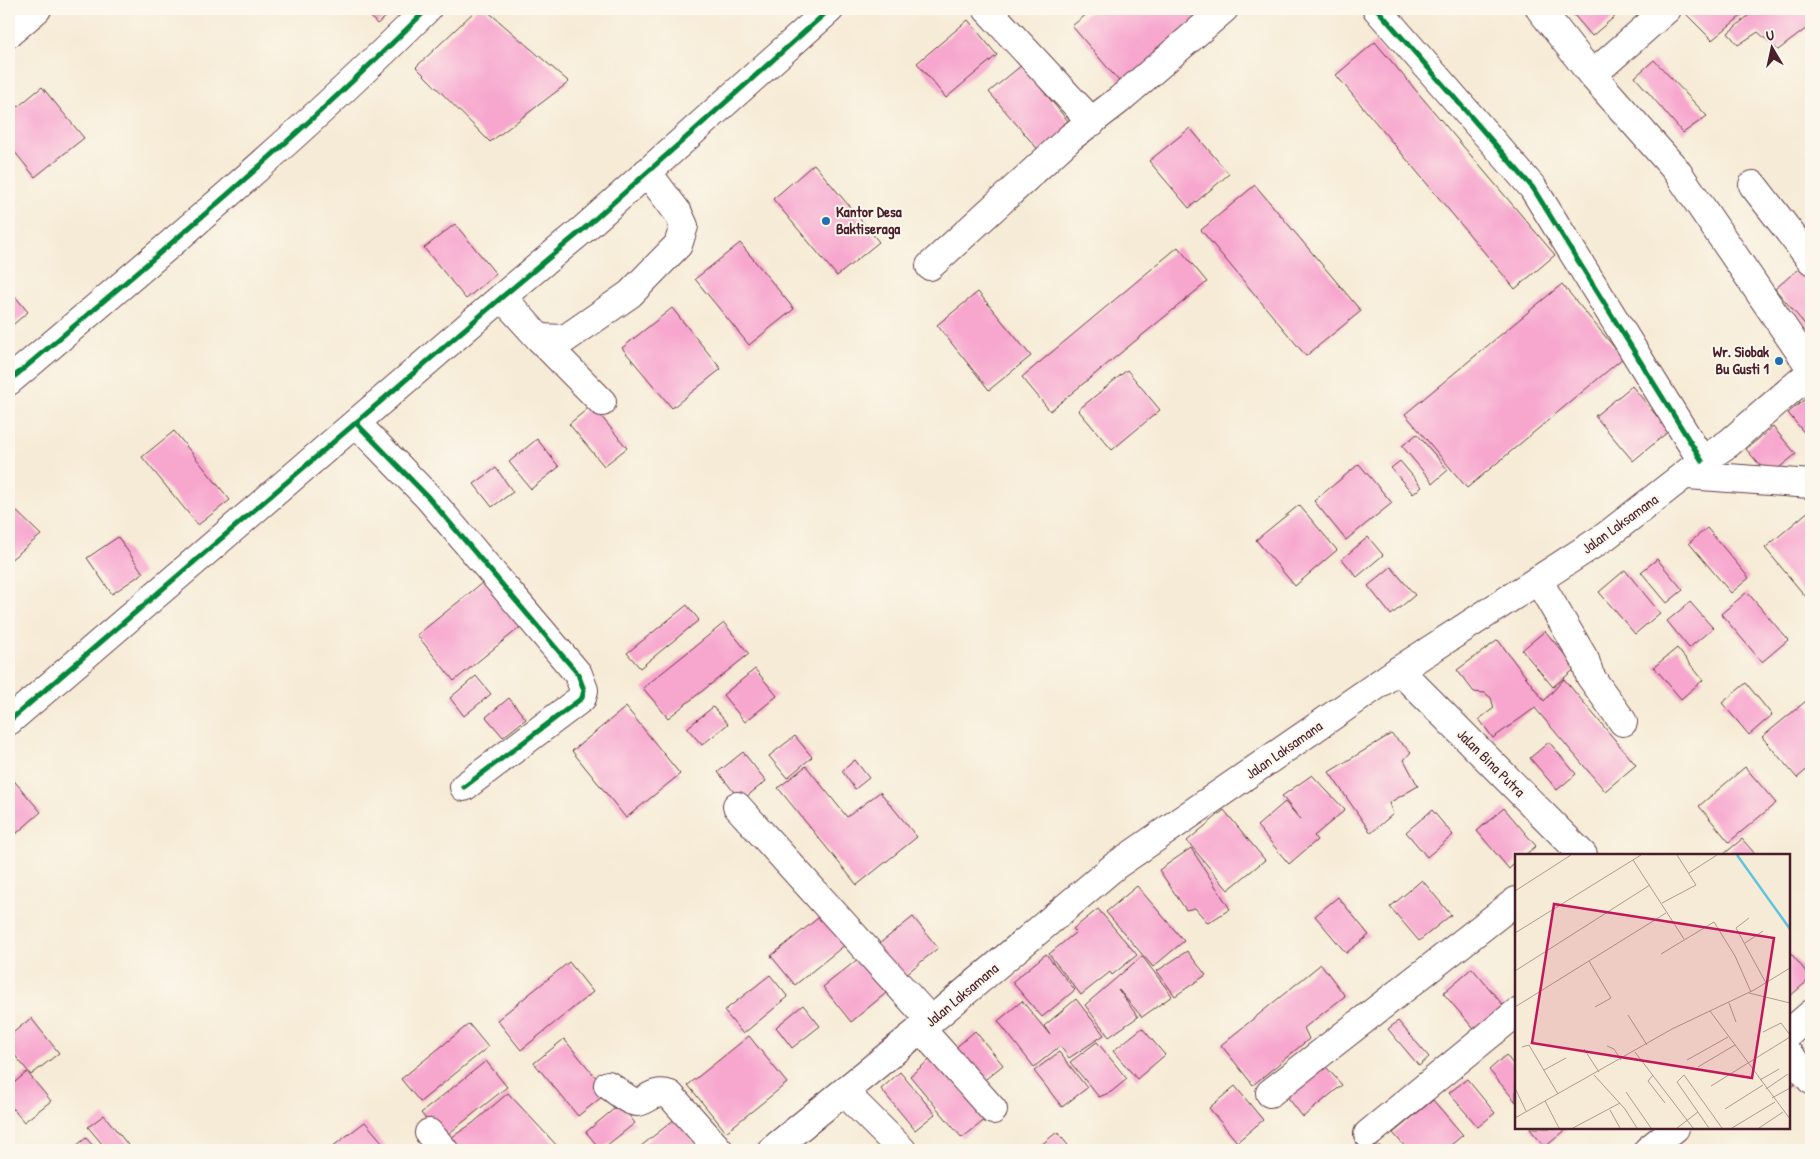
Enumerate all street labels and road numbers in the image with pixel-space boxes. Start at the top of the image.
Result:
street label: Jalan Laksamana [1577,489,1662,558]
street label: Jalan Laksamana [1241,715,1327,784]
street label: Jalan Bina Putra [1453,724,1530,801]
street label: Jalan Laksamana [921,958,1003,1031]

